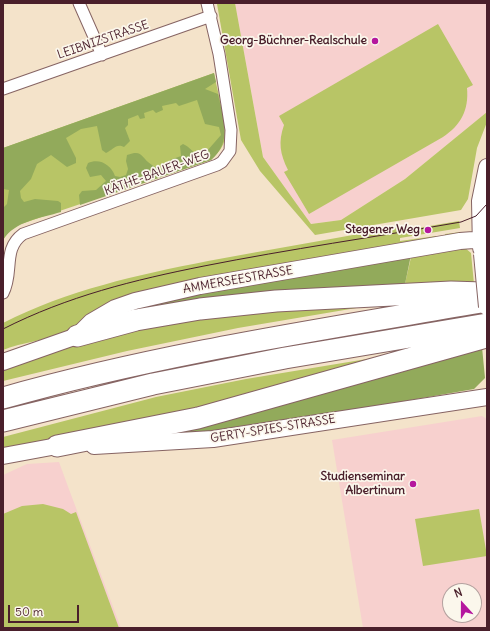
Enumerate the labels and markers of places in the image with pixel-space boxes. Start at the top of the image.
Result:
place label: Georg-Büchner-Realschule [220,34,367,48]
marker: Georg-Büchner-Realschule [370,36,380,46]
place label: Stegener Weg [345,223,420,237]
marker: Stegener Weg [423,225,433,235]
place label: Studienseminar Albertinum [321,470,405,498]
marker: Studienseminar Albertinum [408,479,418,489]

